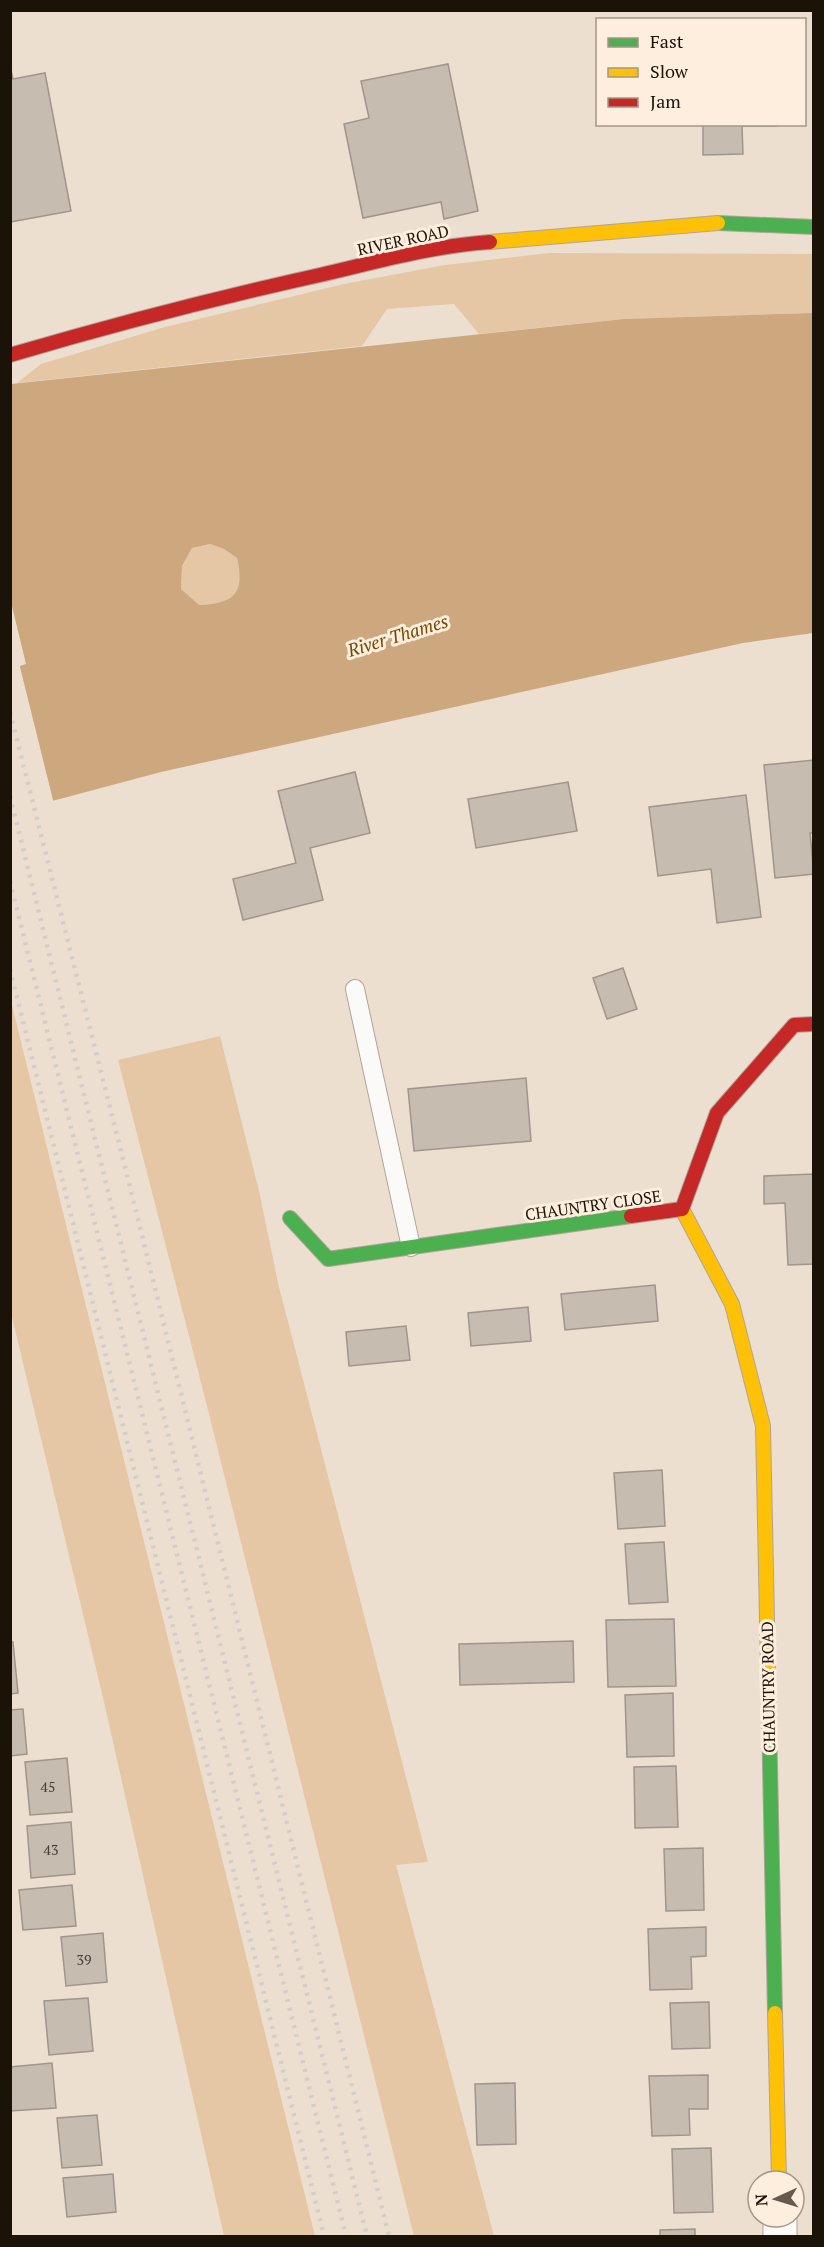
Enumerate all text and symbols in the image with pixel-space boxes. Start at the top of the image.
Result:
legend [596,18,806,126]
text: Fast [650,29,684,53]
text: Slow [650,59,689,83]
text: Jam [650,89,681,113]
street label: RIVER ROAD [355,220,451,260]
water label: River Thames [343,608,451,662]
street label: CHAUNTRY CLOSE [524,1185,662,1225]
street label: CHAUNTRY ROAD [756,1621,780,1753]
house number: 45 [41,1777,55,1796]
house number: 43 [44,1840,58,1859]
house number: 39 [77,1950,91,1969]
north arrow [746,2169,806,2229]
text: N [750,2193,772,2207]

